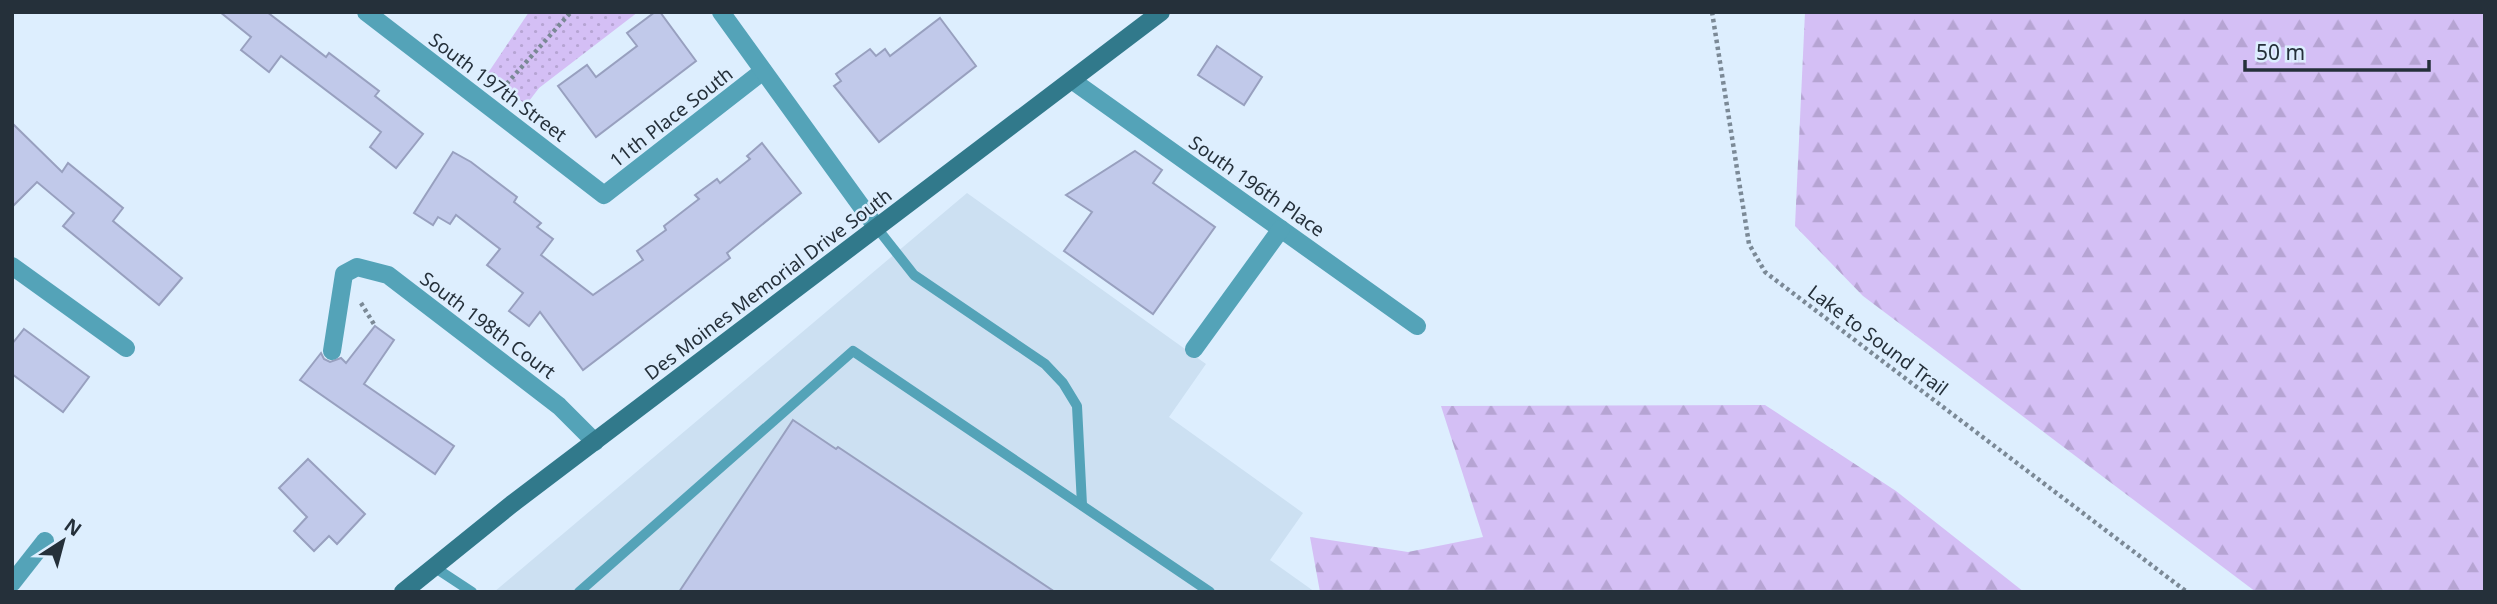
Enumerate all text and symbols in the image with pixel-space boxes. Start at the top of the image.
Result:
street label: South 197th Street [424,27,572,148]
scale bar [2245,28,2429,72]
text: 50 m [2256,38,2305,66]
street label: 11th Place South [604,61,738,173]
street label: South 196th Place [1184,129,1330,243]
street label: Des Moines Memorial Drive South [639,182,897,386]
street label: South 198th Court [415,265,561,385]
street label: Lake to Sound Trail [1803,279,1953,401]
north arrow [28,506,98,576]
text: N [59,512,87,542]

